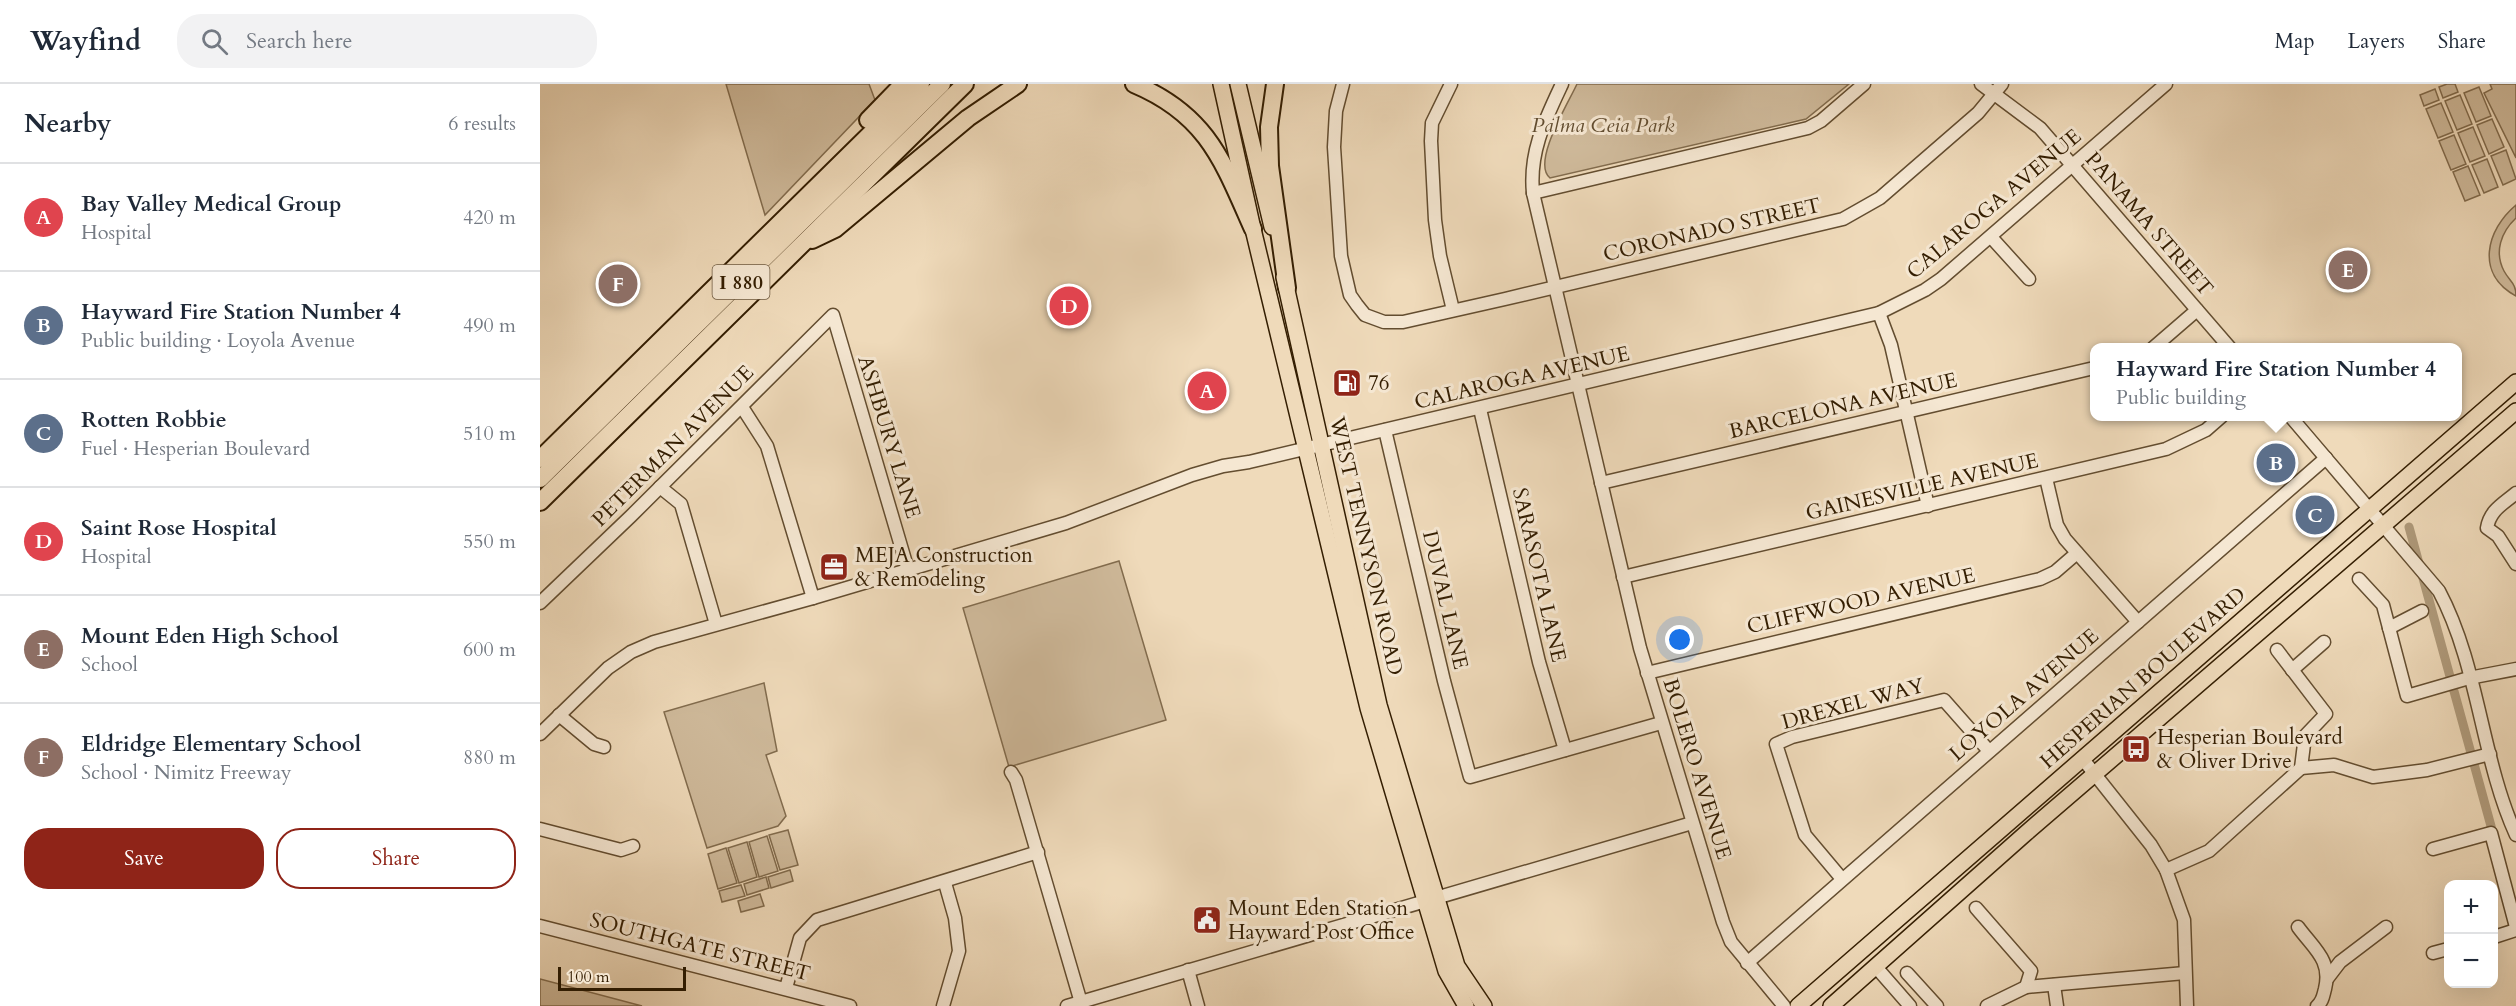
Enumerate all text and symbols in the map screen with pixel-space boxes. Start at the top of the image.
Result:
search box [177,14,597,68]
text: Wayfind [30,22,141,60]
icon: search [198,25,231,58]
text: Search here [246,26,353,56]
text: Map [2275,27,2315,56]
text: Layers [2348,27,2405,56]
text: Share [2438,27,2486,56]
text: Nearby [24,106,112,141]
text: 6 results [448,110,516,137]
park label: Palma Ceia Park [1532,111,1675,140]
street label: CALAROGA AVENUE [1900,122,2088,286]
street label: PANAMA STREET [2078,146,2220,302]
text: Bay Valley Medical Group [81,189,342,219]
street label: CORONADO STREET [1600,191,1824,269]
text: A [36,204,51,231]
text: 420 m [463,204,516,231]
text: Hospital [81,219,152,246]
pin: E [2328,248,2368,292]
pin: F [598,262,638,306]
road number: I 880 [712,265,770,299]
pin: D [1050,284,1088,328]
text: Hayward Fire Station Number 4 [81,297,401,327]
text: B [36,312,51,339]
text: 490 m [463,312,516,339]
text: Public building · Loyola Avenue [81,327,355,354]
street label: CALAROGA AVENUE [1412,339,1632,417]
popup [2090,343,2462,421]
street label: ASHBURY LANE [850,352,928,522]
text: Hayward Fire Station Number 4 [2116,354,2436,384]
street label: PETERMAN AVENUE [586,359,760,533]
street label: BARCELONA AVENUE [1726,366,1960,446]
fuel station icon: 76 [1331,367,1363,399]
pin: A [1188,368,1226,414]
place label: 76 [1368,369,1390,398]
text: Public building [2116,384,2246,411]
text: Rotten Robbie [81,405,227,435]
street label: WEST TENNYSON ROAD [1322,413,1410,678]
text: C [36,420,51,447]
text: 510 m [463,420,516,447]
text: Fuel · Hesperian Boulevard [81,435,310,462]
pin: B [2256,440,2296,485]
street label: GAINESVILLE AVENUE [1803,446,2041,528]
street label: SARASOTA LANE [1505,485,1573,665]
pin: C [2296,492,2334,538]
text: Saint Rose Hospital [81,513,277,543]
text: D [35,528,52,555]
text: 550 m [463,528,516,555]
street label: DUVAL LANE [1415,528,1475,672]
place label: MEJA Construction & Remodeling [855,541,1033,594]
text: Hospital [81,543,152,570]
office icon: MEJA Construction & Remodeling [818,551,850,583]
street label: CLIFFWOOD AVENUE [1744,561,1978,641]
street label: HESPERIAN BOULEVARD [2034,581,2252,775]
text: Mount Eden High School [81,621,339,651]
street label: LOYOLA AVENUE [1943,622,2105,768]
your location [1665,625,1694,654]
text: E [37,636,50,663]
text: 600 m [463,636,516,663]
text: School [81,651,138,678]
street label: DREXEL WAY [1779,671,1928,737]
street label: BOLERO AVENUE [1656,675,1738,863]
place label: Hesperian Boulevard & Oliver Drive [2157,723,2343,776]
text: Eldridge Elementary School [81,729,361,759]
bus stop icon: Hesperian Boulevard & Oliver Drive [2120,733,2152,765]
text: F [38,744,49,771]
text: 880 m [463,744,516,771]
text: School · Nimitz Freeway [81,759,292,786]
button: Save [24,828,264,889]
button: Share [276,828,516,889]
map controls [2444,880,2498,988]
button: + [2444,880,2498,934]
place label: Mount Eden Station Hayward Post Office [1228,894,1415,947]
public building icon: Mount Eden Station Hayward Post Office [1191,904,1223,936]
street label: SOUTHGATE STREET [587,906,813,988]
button: − [2444,934,2498,988]
scale bar [558,964,686,992]
text: 100 m [567,966,609,988]

